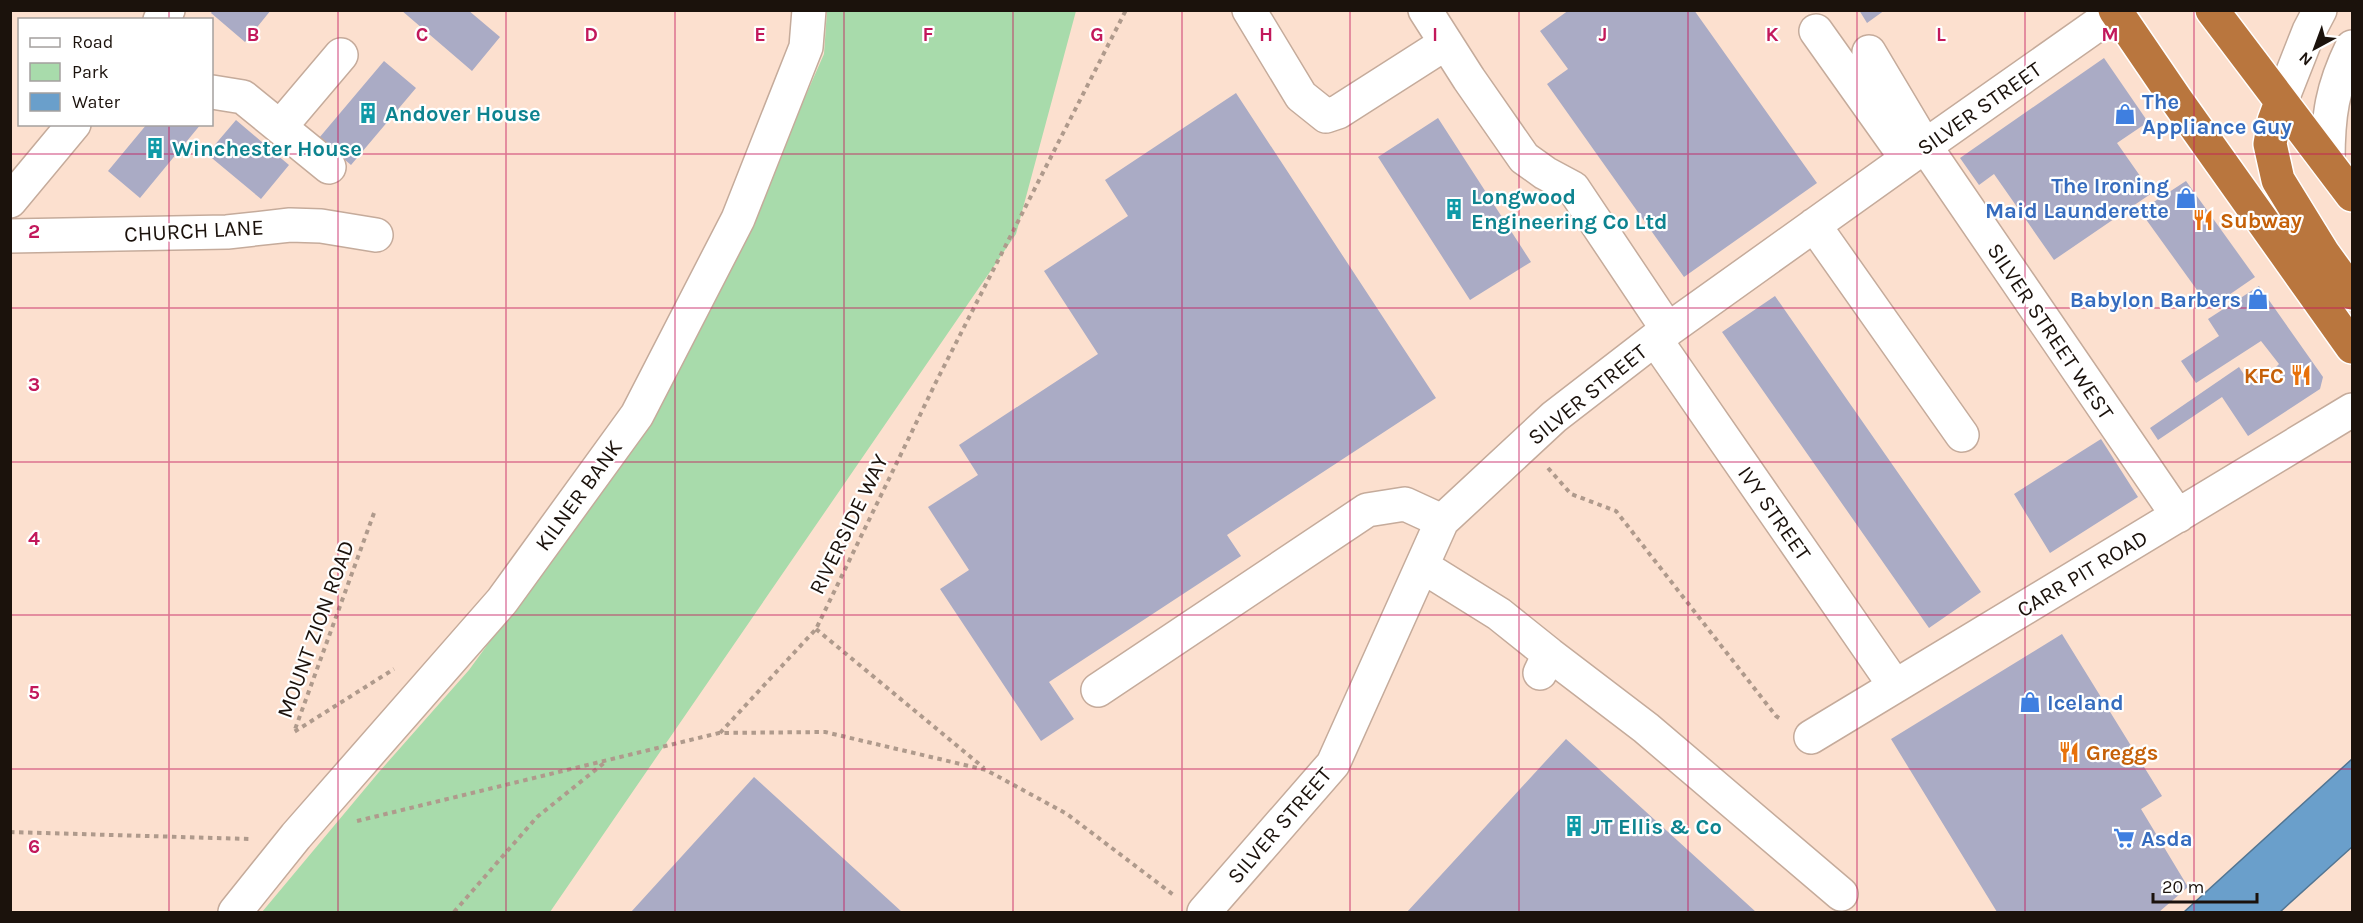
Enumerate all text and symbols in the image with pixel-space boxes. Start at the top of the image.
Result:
legend [18,18,213,126]
north arrow [2285,18,2345,78]
text: B [247,23,259,46]
text: C [416,23,428,46]
text: D [584,23,598,46]
text: E [754,23,766,46]
text: F [923,23,934,46]
text: G [1090,23,1104,46]
text: H [1259,23,1273,46]
text: I [1432,23,1438,46]
text: J [1599,23,1607,46]
text: K [1765,23,1779,46]
text: L [1936,23,1946,46]
text: M [2101,23,2119,46]
text: Road [72,31,113,53]
text: N [2295,48,2316,70]
street label: SILVER STREET [1912,56,2047,161]
text: Park [72,61,109,83]
place label: The Appliance Guy [2142,89,2292,140]
text: Water [72,91,120,113]
building icon: Andover House [356,101,380,125]
place label: Andover House [385,101,541,127]
shop icon: The Appliance Guy [2113,102,2137,126]
building icon: Winchester House [143,136,167,160]
place label: Winchester House [172,136,362,162]
place label: The Ironing Maid Launderette [1985,173,2169,224]
place label: Longwood Engineering Co Ltd [1471,184,1668,235]
shop icon: The Ironing Maid Launderette [2174,186,2198,210]
building icon: Longwood Engineering Co Ltd [1442,197,1466,221]
restaurant icon: Subway [2191,208,2215,232]
place label: Subway [2220,208,2302,234]
street label: CHURCH LANE [124,214,265,248]
text: 2 [28,220,40,243]
street label: SILVER STREET WEST [1981,238,2119,425]
place label: Babylon Barbers [2070,287,2241,313]
shop icon: Babylon Barbers [2246,287,2270,311]
street label: SILVER STREET [1523,339,1652,451]
place label: KFC [2244,363,2284,389]
restaurant icon: KFC [2289,363,2313,387]
text: 3 [28,373,40,396]
street label: KILNER BANK [530,435,628,556]
street label: RIVERSIDE WAY [804,450,894,599]
street label: IVY STREET [1732,461,1816,566]
street label: CARR PIT ROAD [2013,525,2153,623]
text: 4 [28,527,40,550]
street label: MOUNT ZION ROAD [272,537,360,722]
text: 5 [28,681,40,704]
shop icon: Iceland [2018,690,2042,714]
place label: Iceland [2047,690,2124,716]
restaurant icon: Greggs [2057,740,2081,764]
place label: Greggs [2086,740,2158,766]
street label: SILVER STREET [1222,762,1337,889]
building icon: JT Ellis & Co [1562,814,1586,838]
place label: JT Ellis & Co [1591,814,1722,840]
supermarket icon: Asda [2112,826,2136,850]
place label: Asda [2141,826,2193,852]
text: 6 [28,835,40,858]
scale bar [2153,866,2256,904]
text: 20 m [2162,876,2204,898]

